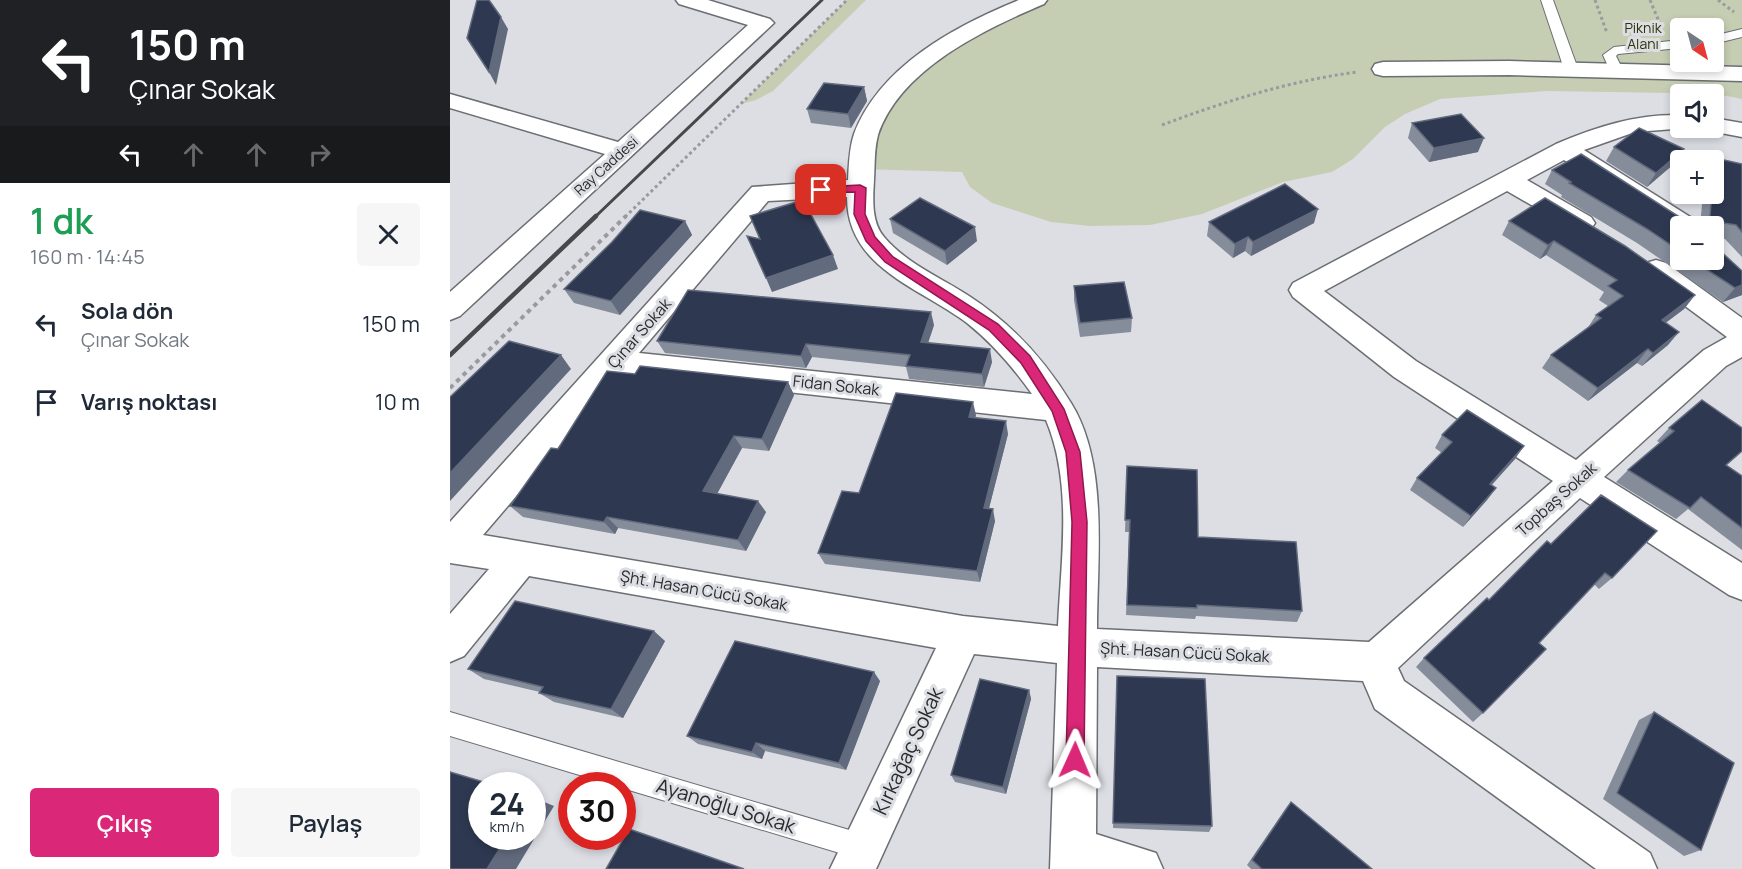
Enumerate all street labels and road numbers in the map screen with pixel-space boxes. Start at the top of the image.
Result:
street label: Ray Caddesi [570,132,642,199]
street label: Çınar Sokak [602,292,676,373]
street label: Fidan Sokak [792,370,881,401]
street label: Topbaş Sokak [1511,456,1602,541]
street label: Şht. Hasan Cücü Sokak [619,564,790,616]
street label: Şht. Hasan Cücü Sokak [1100,637,1271,667]
street label: Kırkağaç Sokak [866,682,949,819]
street label: Ayanoğlu Sokak [653,772,800,840]

